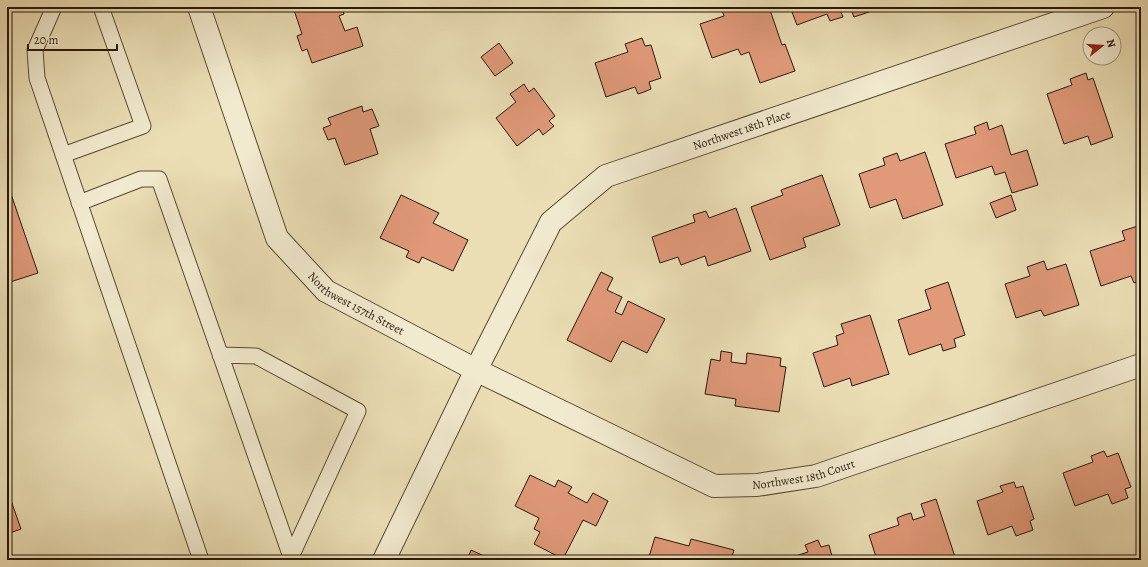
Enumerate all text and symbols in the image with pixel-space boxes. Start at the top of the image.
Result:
scale bar [28,26,117,52]
north arrow [1082,26,1122,66]
text: 20 m [34,32,58,48]
text: N [1103,37,1119,49]
street label: Northwest 18th Place [691,106,793,154]
street label: Northwest 157th Street [304,268,407,339]
street label: Northwest 18th Court [752,455,857,493]

